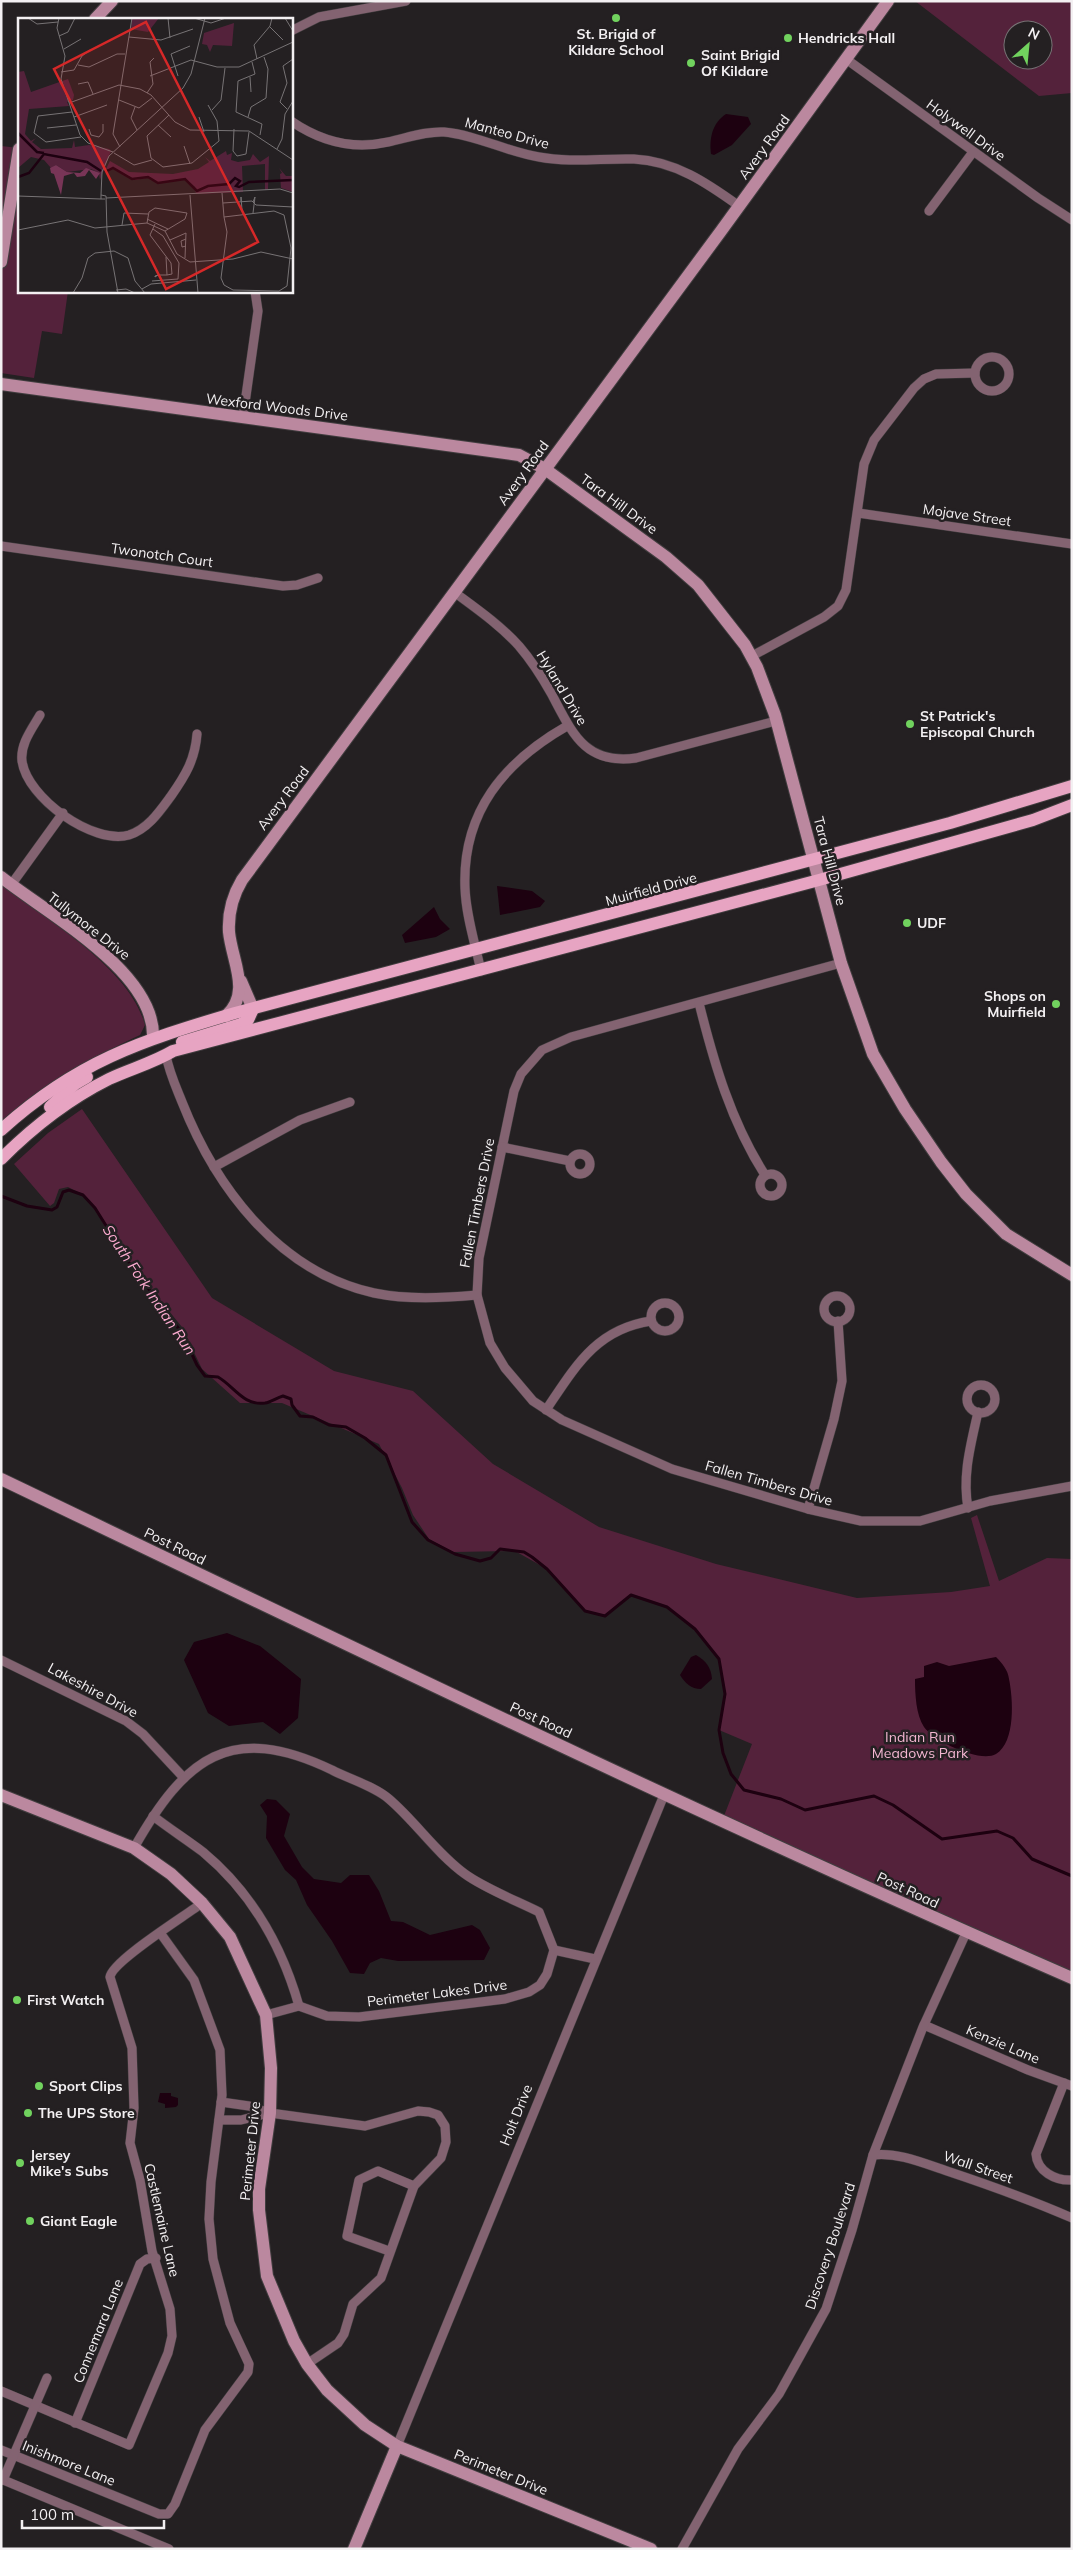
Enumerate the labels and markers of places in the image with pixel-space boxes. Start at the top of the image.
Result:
marker: St. Brigid of Kildare School [610,12,622,24]
place label: St. Brigid of Kildare School [568,25,664,59]
place label: Hendricks Hall [798,29,895,47]
marker: Hendricks Hall [782,32,794,44]
place label: Saint Brigid Of Kildare [701,46,780,80]
marker: Saint Brigid Of Kildare [685,57,697,69]
place label: St Patrick's Episcopal Church [920,707,1035,741]
marker: St Patrick's Episcopal Church [904,718,916,730]
place label: UDF [917,914,946,932]
marker: UDF [901,917,913,929]
place label: Shops on Muirfield [984,987,1046,1021]
marker: Shops on Muirfield [1050,998,1062,1010]
place label: First Watch [27,1991,104,2009]
marker: First Watch [11,1994,23,2006]
place label: Sport Clips [49,2077,123,2095]
marker: Sport Clips [33,2080,45,2092]
place label: The UPS Store [38,2104,135,2122]
marker: The UPS Store [22,2107,34,2119]
place label: Jersey Mike's Subs [30,2146,108,2180]
marker: Jersey Mike's Subs [14,2157,26,2169]
place label: Giant Eagle [40,2212,118,2230]
marker: Giant Eagle [24,2215,36,2227]

